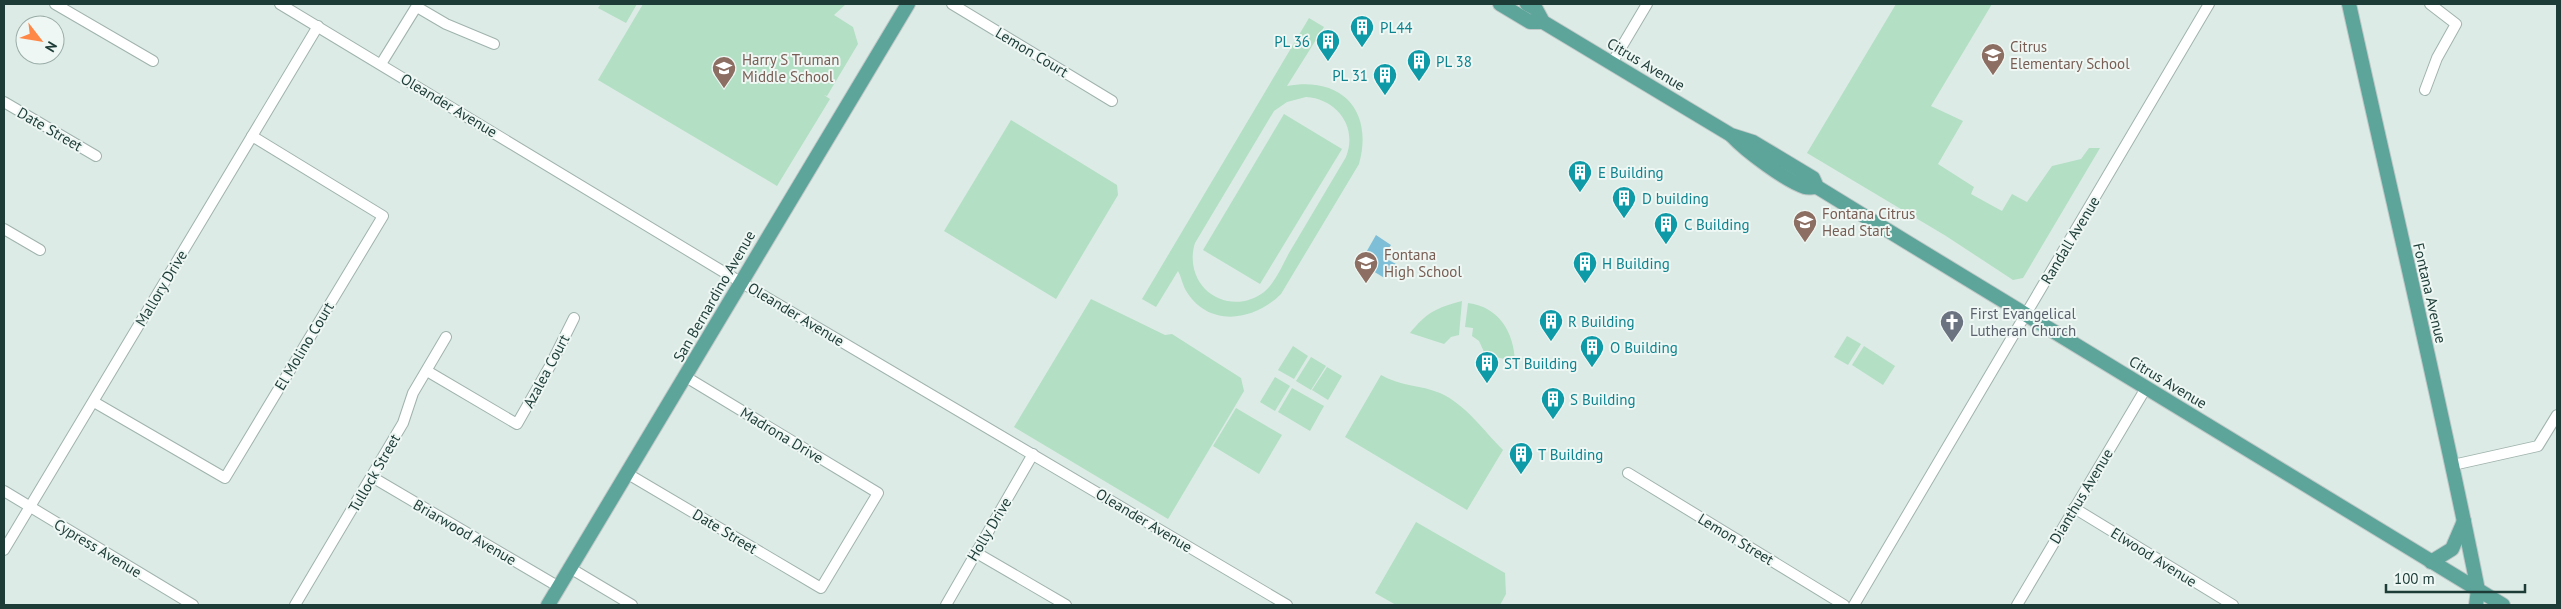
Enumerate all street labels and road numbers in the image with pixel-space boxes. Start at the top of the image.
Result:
street label: Lemon Court [992,23,1072,81]
street label: Citrus Avenue [1604,33,1688,95]
street label: Oleander Avenue [397,69,501,141]
street label: Date Street [14,103,86,155]
street label: Randall Avenue [2036,193,2104,287]
street label: San Bernardino Avenue [669,227,759,365]
street label: Fontana Avenue [2409,241,2451,345]
street label: Mallory Drive [131,247,191,329]
street label: Oleander Avenue [744,278,848,350]
street label: El Molino Court [270,298,338,394]
street label: Azalea Court [519,331,573,411]
street label: Citrus Avenue [2126,351,2210,413]
street label: Madrona Drive [737,403,827,467]
street label: Tullock Street [344,430,404,516]
street label: Dianthus Avenue [2045,445,2117,547]
street label: Oleander Avenue [1092,484,1196,556]
street label: Holly Drive [963,494,1015,564]
street label: Briarwood Avenue [410,495,520,569]
street label: Date Street [689,504,761,558]
street label: Lemon Street [1695,509,1777,569]
street label: Cypress Avenue [51,514,145,582]
street label: Elwood Avenue [2107,523,2201,591]

